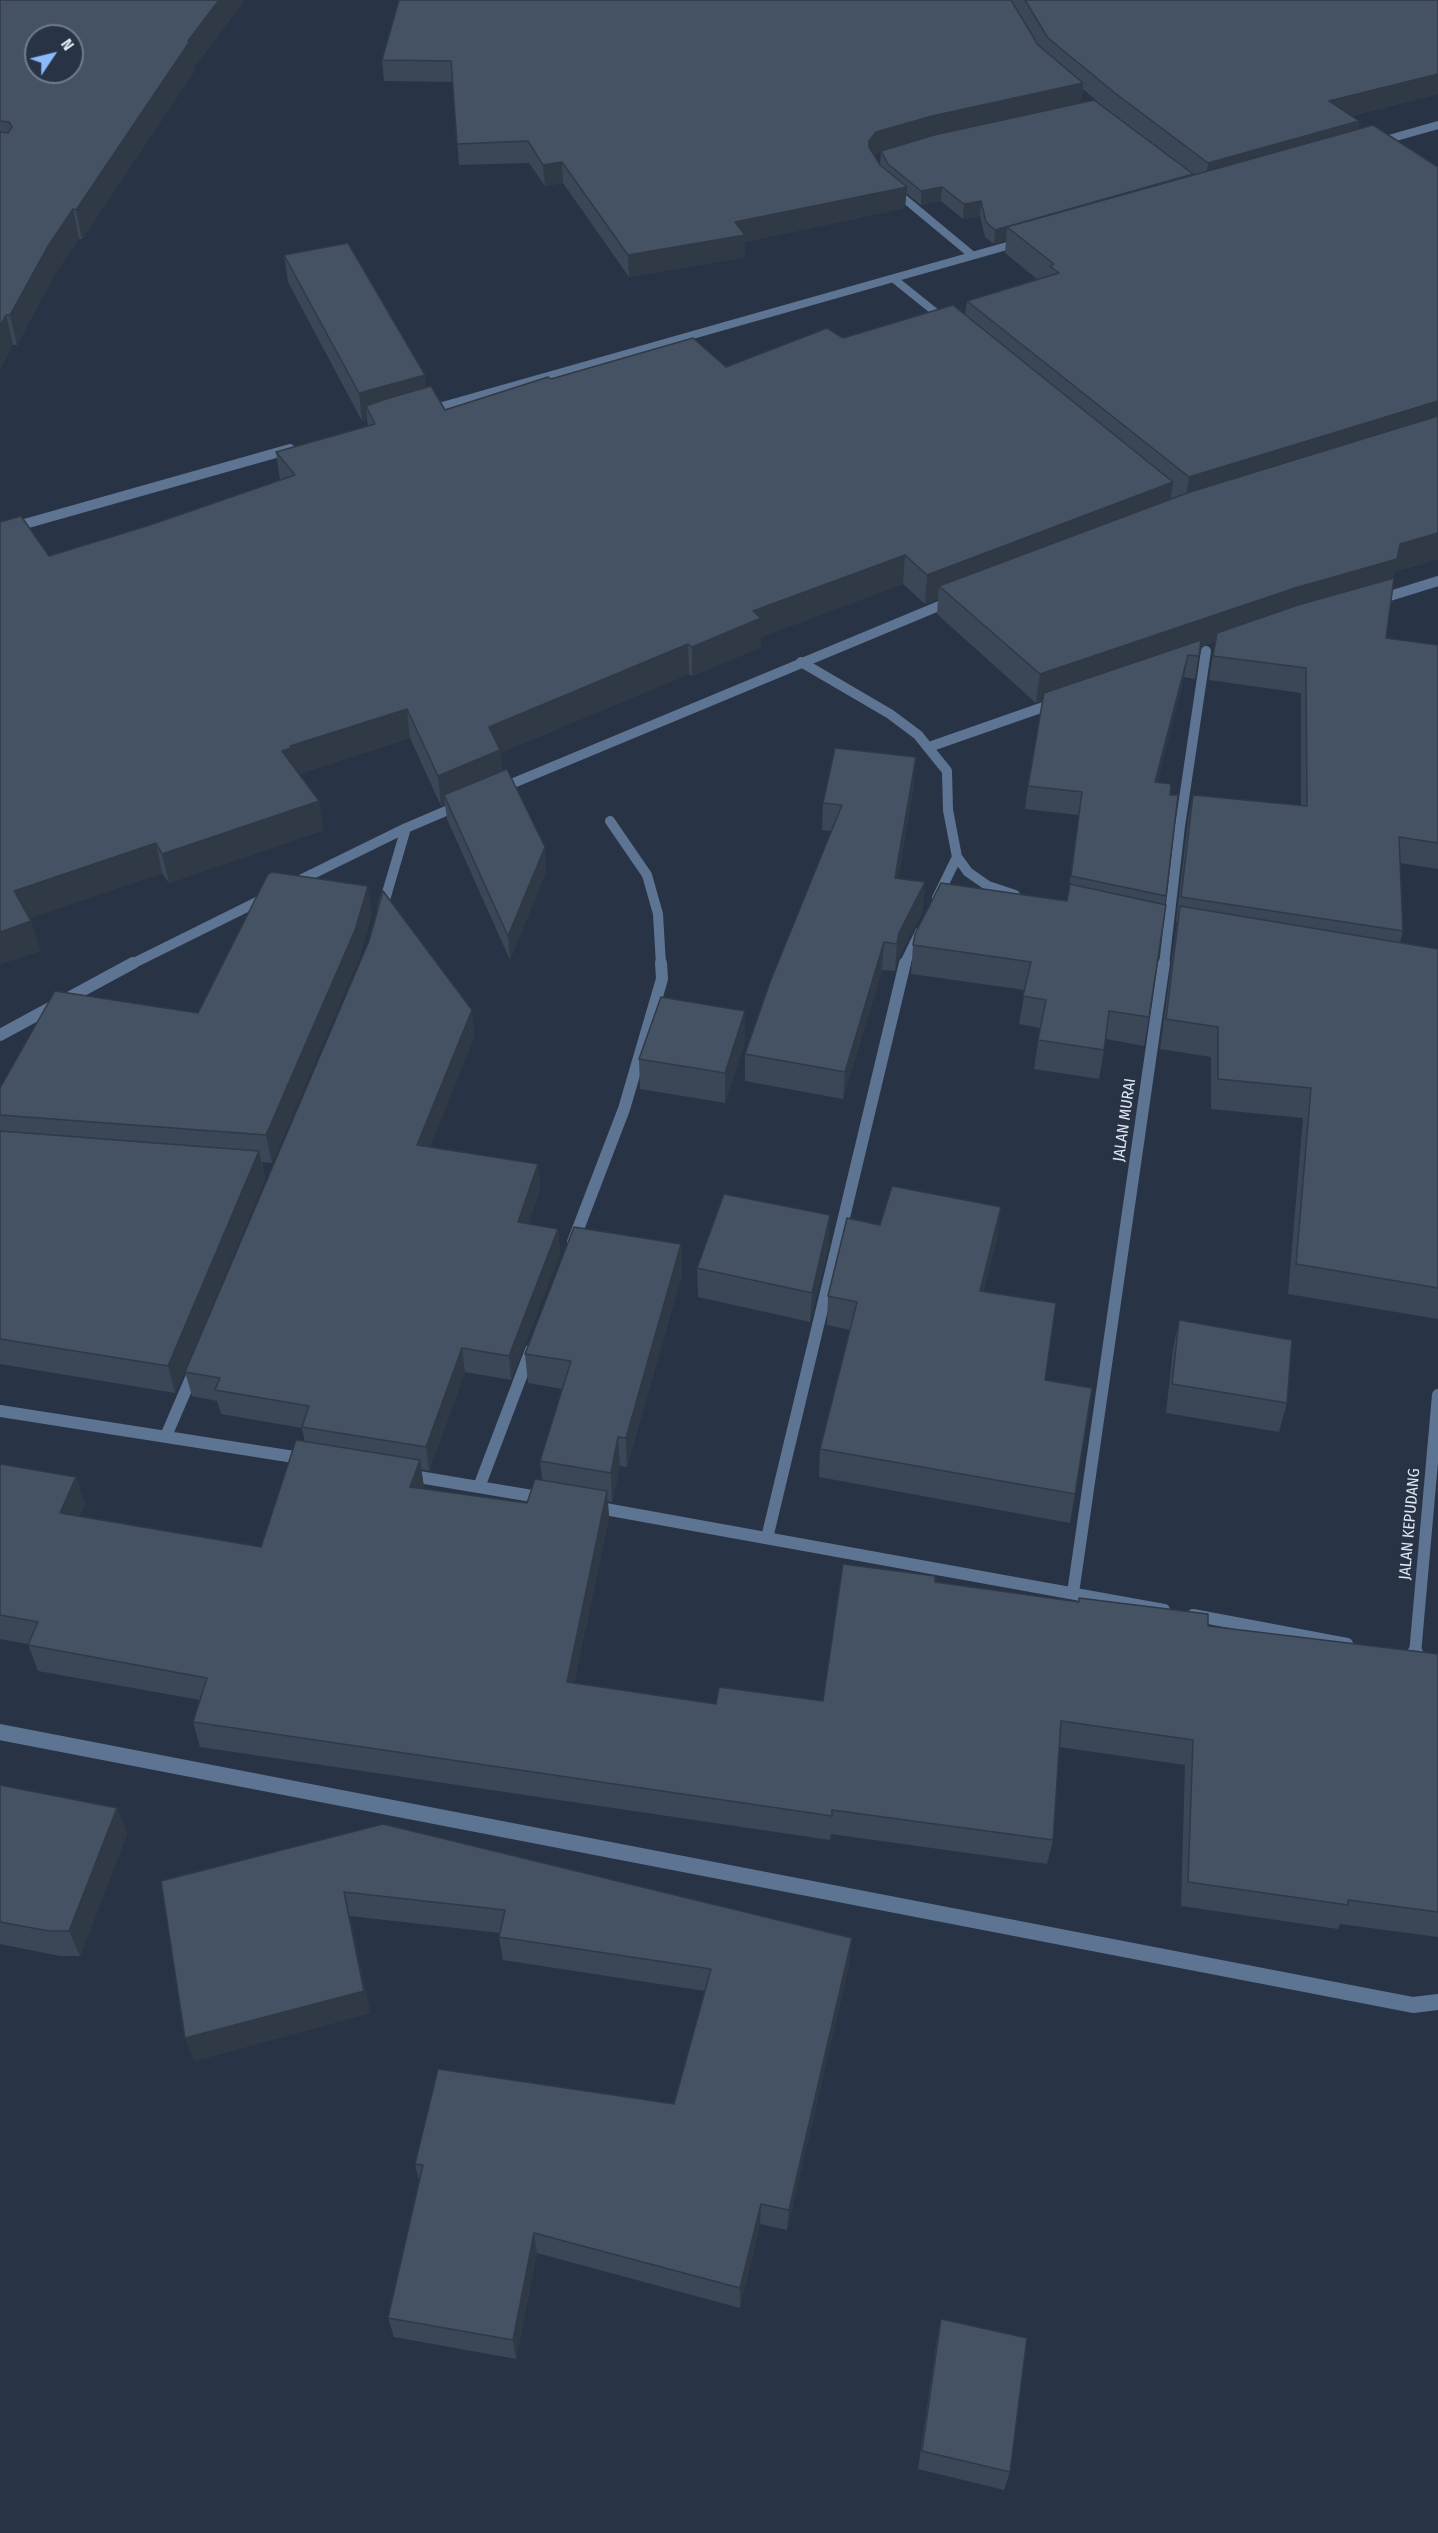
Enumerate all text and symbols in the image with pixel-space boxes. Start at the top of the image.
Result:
north arrow [24,24,84,84]
text: N [57,35,78,54]
street label: JALAN MURAI [1110,1077,1140,1163]
street label: JALAN KEPUDANG [1396,1467,1424,1581]

